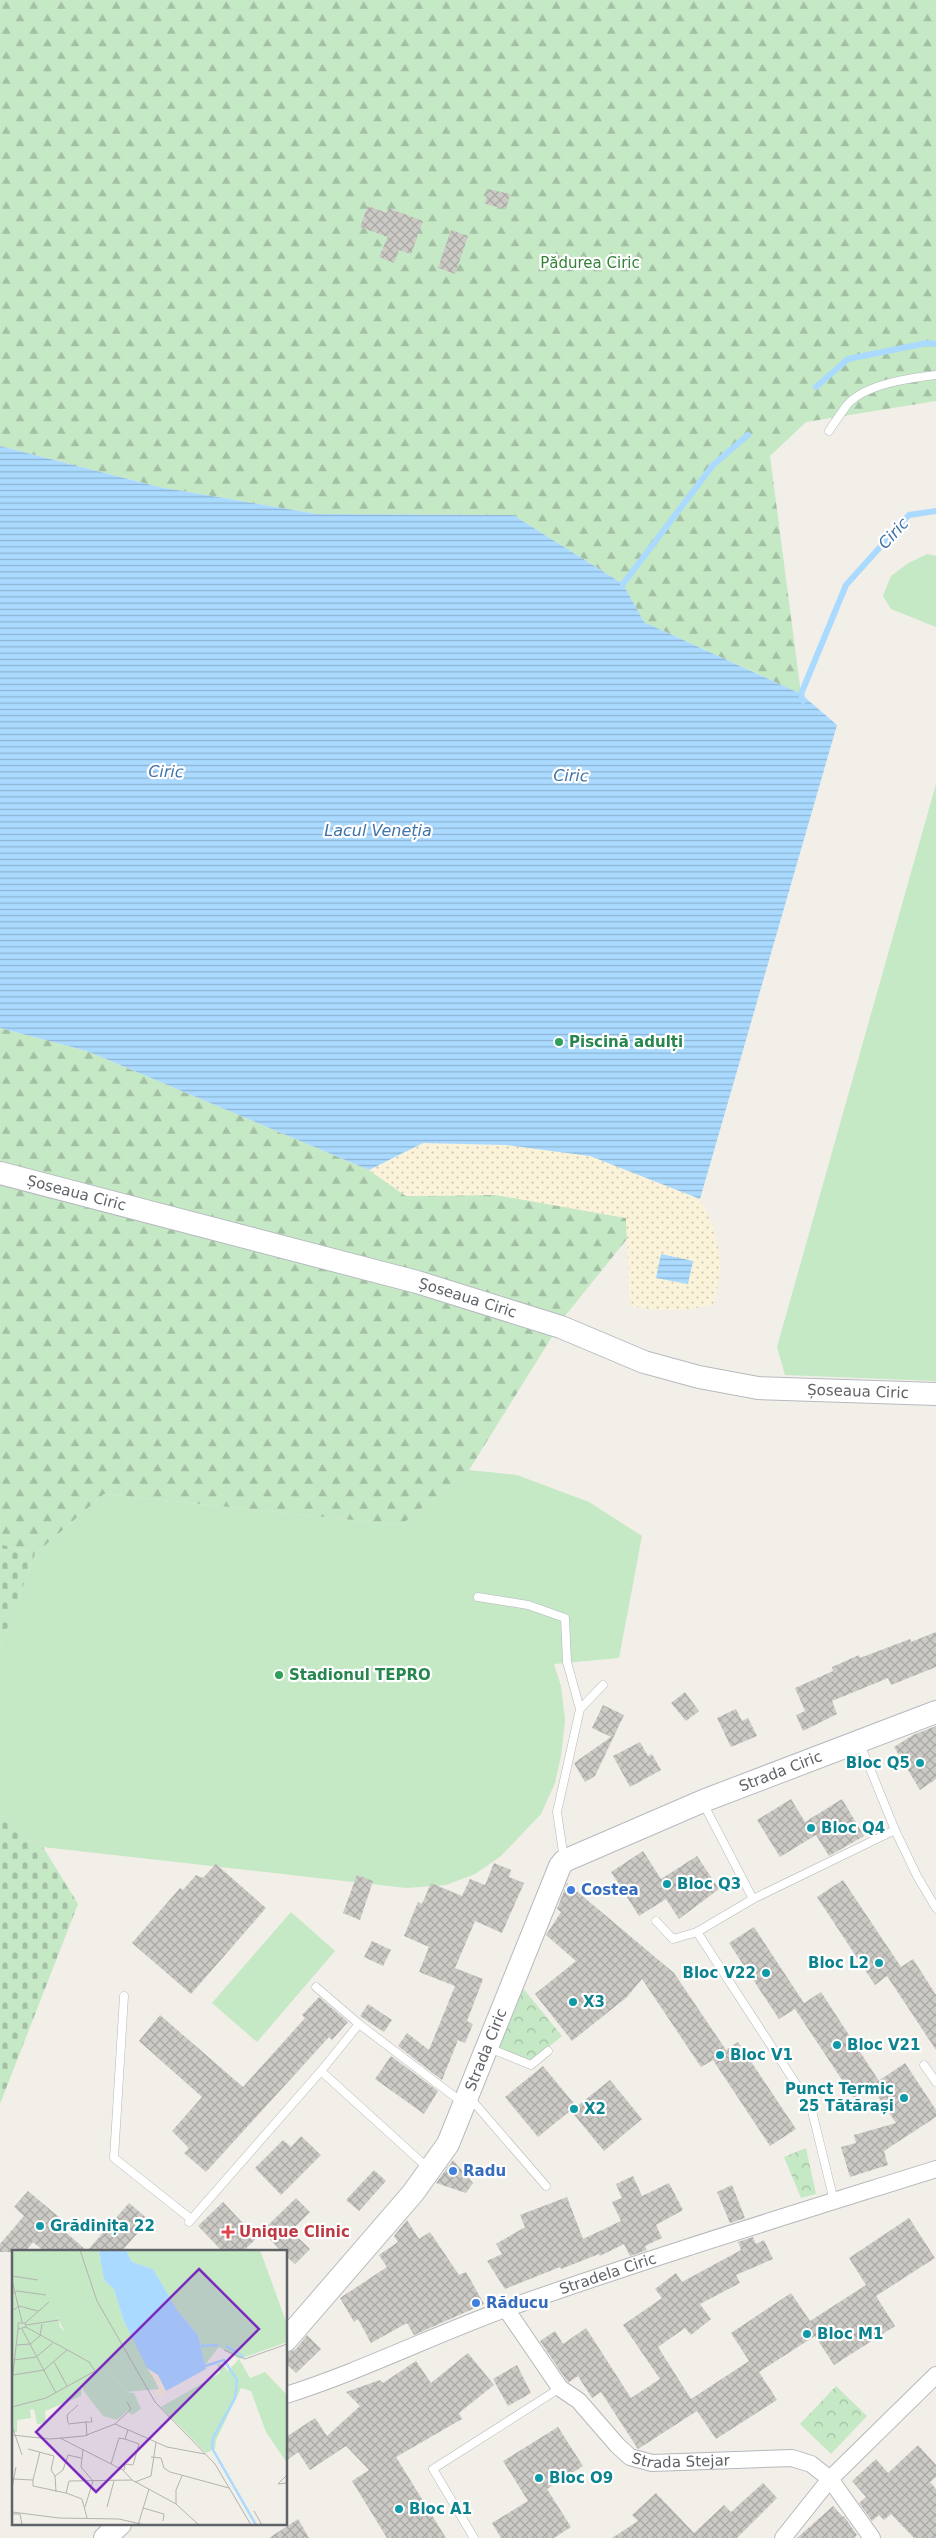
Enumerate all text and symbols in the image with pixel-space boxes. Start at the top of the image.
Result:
park label: Pădurea Ciric [540,254,640,272]
water label: Ciric [874,514,913,553]
water label: Ciric [148,762,184,781]
water label: Ciric [553,766,589,785]
water label: Lacul Veneția [324,821,432,840]
place label: Piscină adulți [569,1033,683,1051]
marker: Piscină adulți [553,1036,565,1048]
street label: Șoseaua Ciric [25,1171,128,1215]
street label: Șoseaua Ciric [416,1274,519,1322]
street label: Șoseaua Ciric [807,1381,909,1402]
place label: Stadionul TEPRO [289,1666,431,1684]
marker: Stadionul TEPRO [273,1669,285,1681]
street label: Strada Ciric [736,1747,825,1795]
place label: Bloc Q5 [846,1754,910,1772]
marker: Bloc Q5 [914,1757,926,1769]
place label: Bloc Q4 [821,1819,885,1837]
marker: Bloc Q4 [805,1822,817,1834]
place label: Bloc Q3 [677,1875,741,1893]
marker: Bloc Q3 [661,1878,673,1890]
place label: Costea [581,1881,639,1899]
marker: Costea [565,1884,577,1896]
place label: Bloc L2 [808,1954,869,1972]
marker: Bloc L2 [873,1957,885,1969]
place label: Bloc V22 [683,1964,756,1982]
marker: Bloc V22 [760,1967,772,1979]
place label: X3 [583,1993,605,2011]
marker: X3 [567,1996,579,2008]
street label: Strada Ciric [461,2006,511,2094]
place label: Bloc V21 [847,2036,920,2054]
marker: Bloc V21 [831,2039,843,2051]
place label: Bloc V1 [730,2046,793,2064]
marker: Bloc V1 [714,2049,726,2061]
place label: Punct Termic 25 Tătărași [785,2080,894,2115]
marker: Punct Termic 25 Tătărași [898,2092,910,2104]
place label: X2 [584,2100,606,2118]
marker: X2 [568,2103,580,2115]
place label: Radu [463,2162,506,2180]
marker: Radu [447,2165,459,2177]
place label: Grădinița 22 [50,2217,155,2235]
marker: Grădinița 22 [34,2220,46,2232]
place label: Unique Clinic [239,2223,350,2241]
marker: Unique Clinic [221,2225,235,2239]
street label: Stradela Ciric [557,2249,658,2298]
inset map [12,2250,288,2526]
place label: Răducu [486,2294,549,2312]
marker: Răducu [470,2297,482,2309]
place label: Bloc M1 [817,2325,883,2343]
marker: Bloc M1 [801,2328,813,2340]
street label: Strada Stejar [630,2449,731,2472]
place label: Bloc O9 [549,2469,613,2487]
marker: Bloc O9 [533,2472,545,2484]
place label: Bloc A1 [409,2500,472,2518]
marker: Bloc A1 [393,2503,405,2515]

